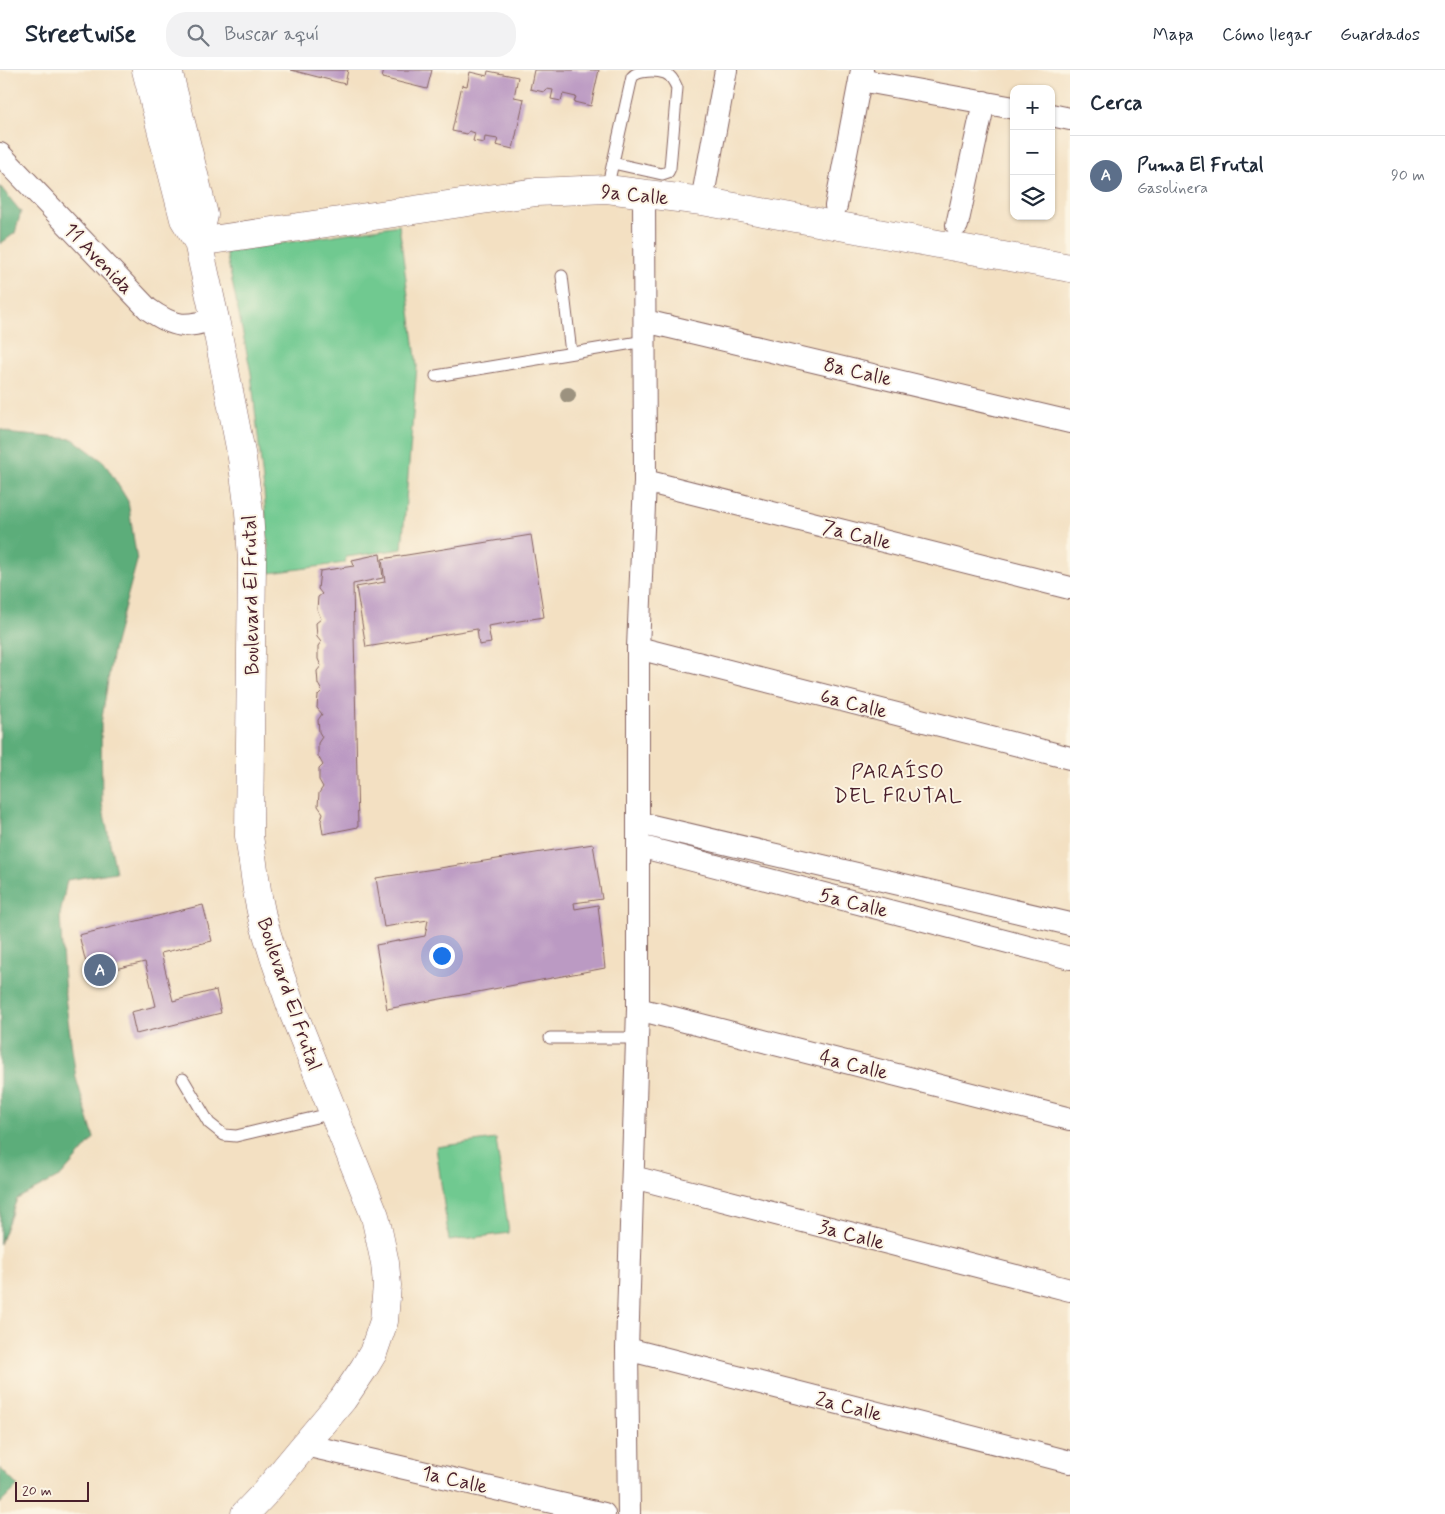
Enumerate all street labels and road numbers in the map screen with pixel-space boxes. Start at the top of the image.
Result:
street label: 9a Calle [600,179,670,212]
street label: 11 Avenida [57,217,139,301]
street label: 8a Calle [821,352,894,393]
street label: 7a Calle [819,514,894,557]
street label: Boulevard El Frutal [237,515,266,675]
street label: 6a Calle [817,683,890,726]
street label: 5a Calle [816,882,891,925]
street label: Boulevard El Frutal [250,914,327,1075]
street label: 4a Calle [817,1044,891,1087]
street label: 3a Calle [816,1214,887,1257]
street label: 2a Calle [812,1386,885,1429]
street label: 1a Calle [419,1460,490,1501]

